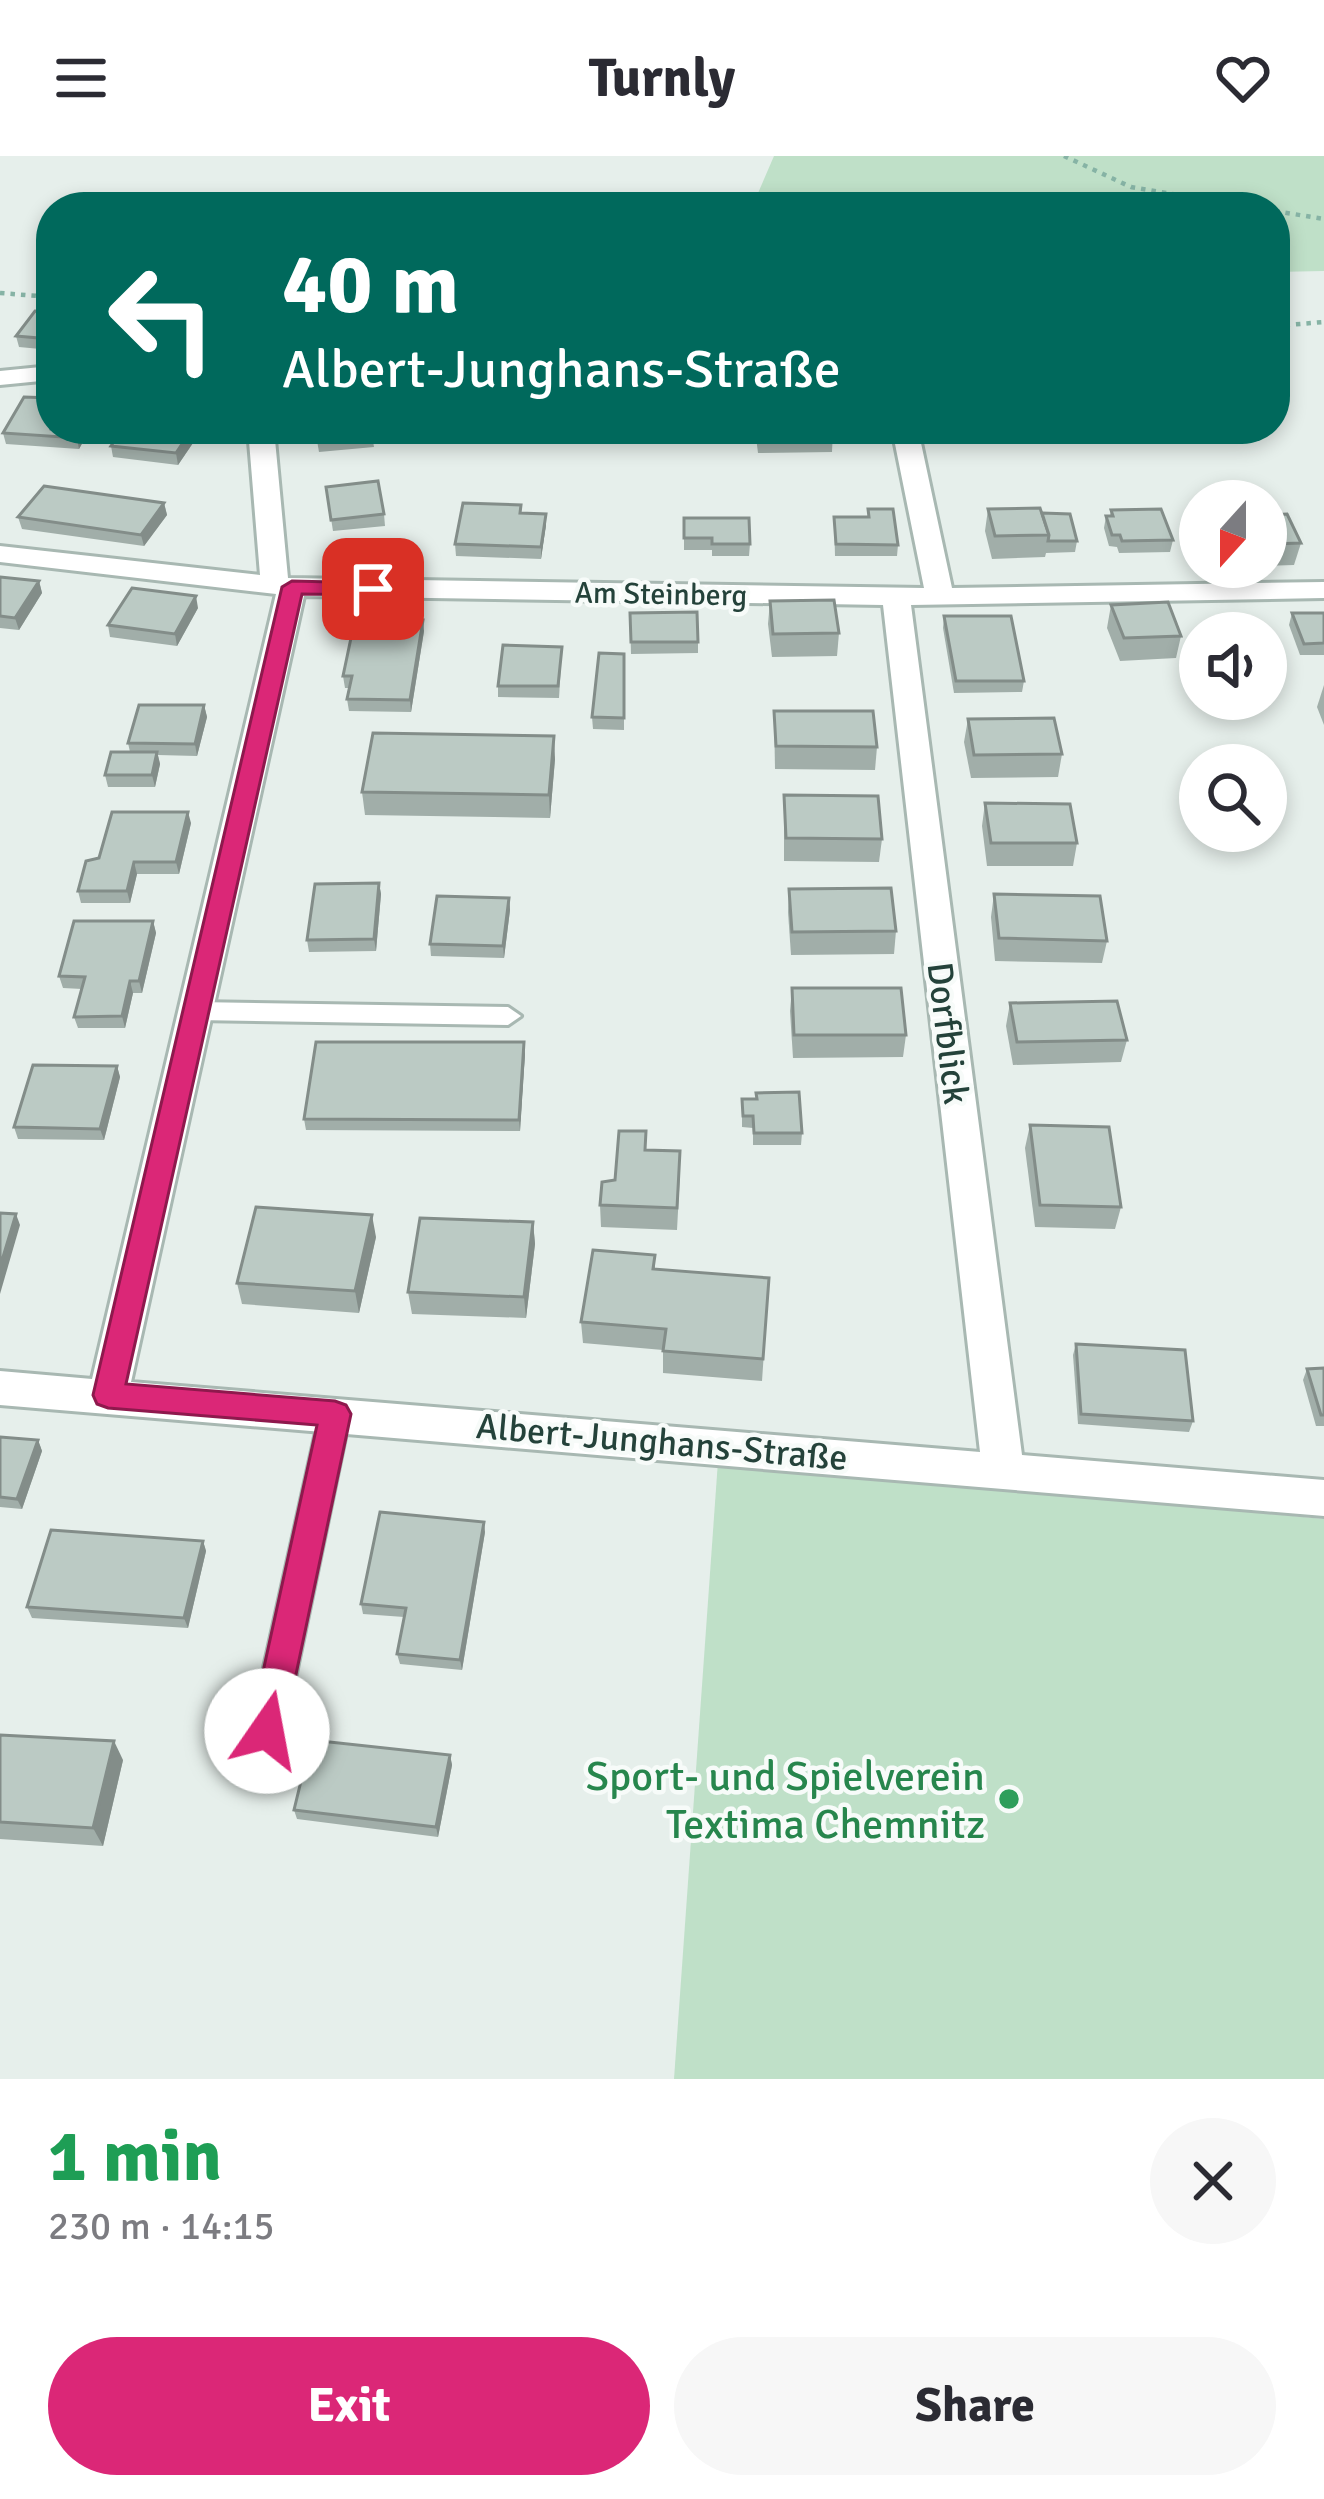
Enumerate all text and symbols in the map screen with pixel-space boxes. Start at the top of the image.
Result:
icon: menu [48,45,114,111]
text: Turnly [589,45,735,112]
icon: heart [1210,45,1276,111]
text: 40 m [282,233,459,337]
icon: left [84,240,240,396]
text: Albert-Junghans-Straße [282,336,841,403]
north arrow [1179,480,1287,588]
map controls [1179,480,1287,852]
pin [322,538,424,640]
icon: arrive [340,556,406,622]
street label: Am Steinberg [574,574,748,615]
button: sound [1179,612,1287,720]
button: search [1179,744,1287,852]
street label: Dorfblick [916,960,979,1107]
street label: Albert-Junghans-Straße [474,1404,849,1481]
position arrow [204,1668,330,1794]
place label: Sport- und Spielverein Textima Chemnitz [586,1751,985,1850]
marker: Sport- und Spielverein Textima Chemnitz [996,1786,1022,1812]
text: 1 min [48,2112,222,2201]
button: close [1150,2118,1276,2244]
text: 230 m · 14:15 [48,2202,275,2250]
button: Exit [48,2337,650,2475]
button: Share [674,2337,1276,2475]

